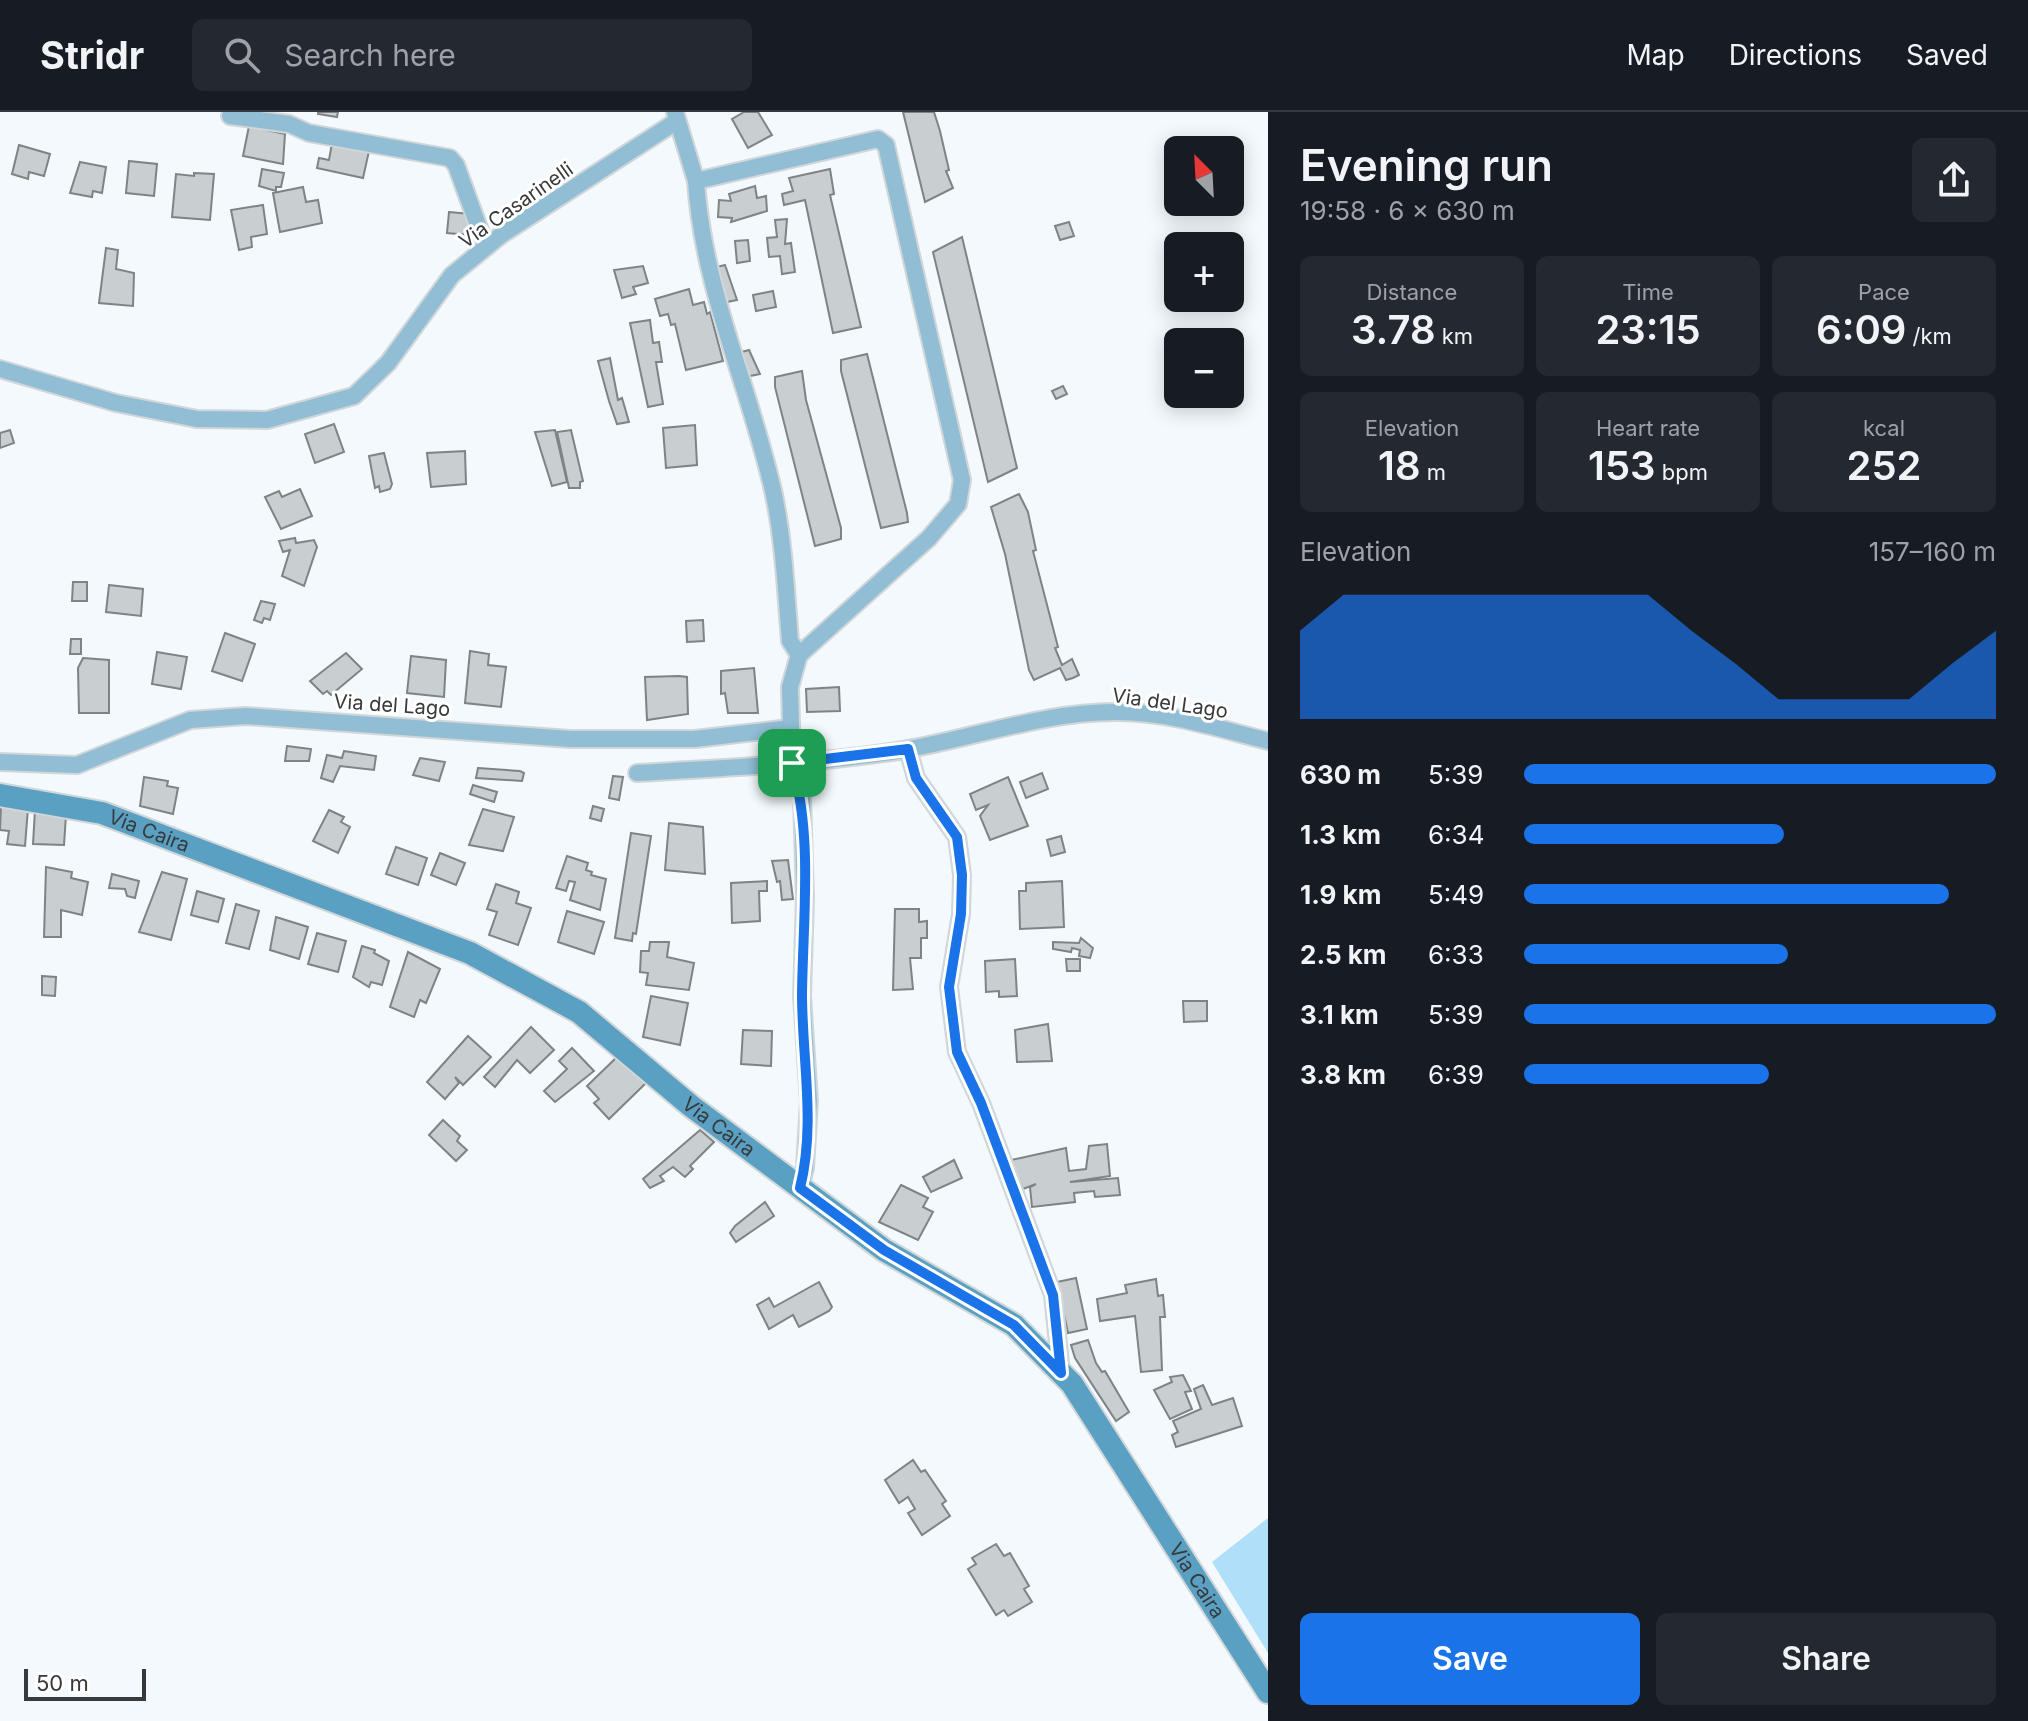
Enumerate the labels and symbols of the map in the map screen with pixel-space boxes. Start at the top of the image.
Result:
north arrow [1164,136,1244,216]
street label: Via Casarinelli [454,157,578,253]
street label: Via del Lago [1111,683,1229,723]
street label: Via del Lago [333,689,451,721]
pin [758,729,826,797]
street label: Via Caira [105,805,193,857]
street label: Via Caira [677,1092,760,1162]
street label: Via Caira [1164,1538,1230,1623]
scale bar [24,1665,146,1701]

